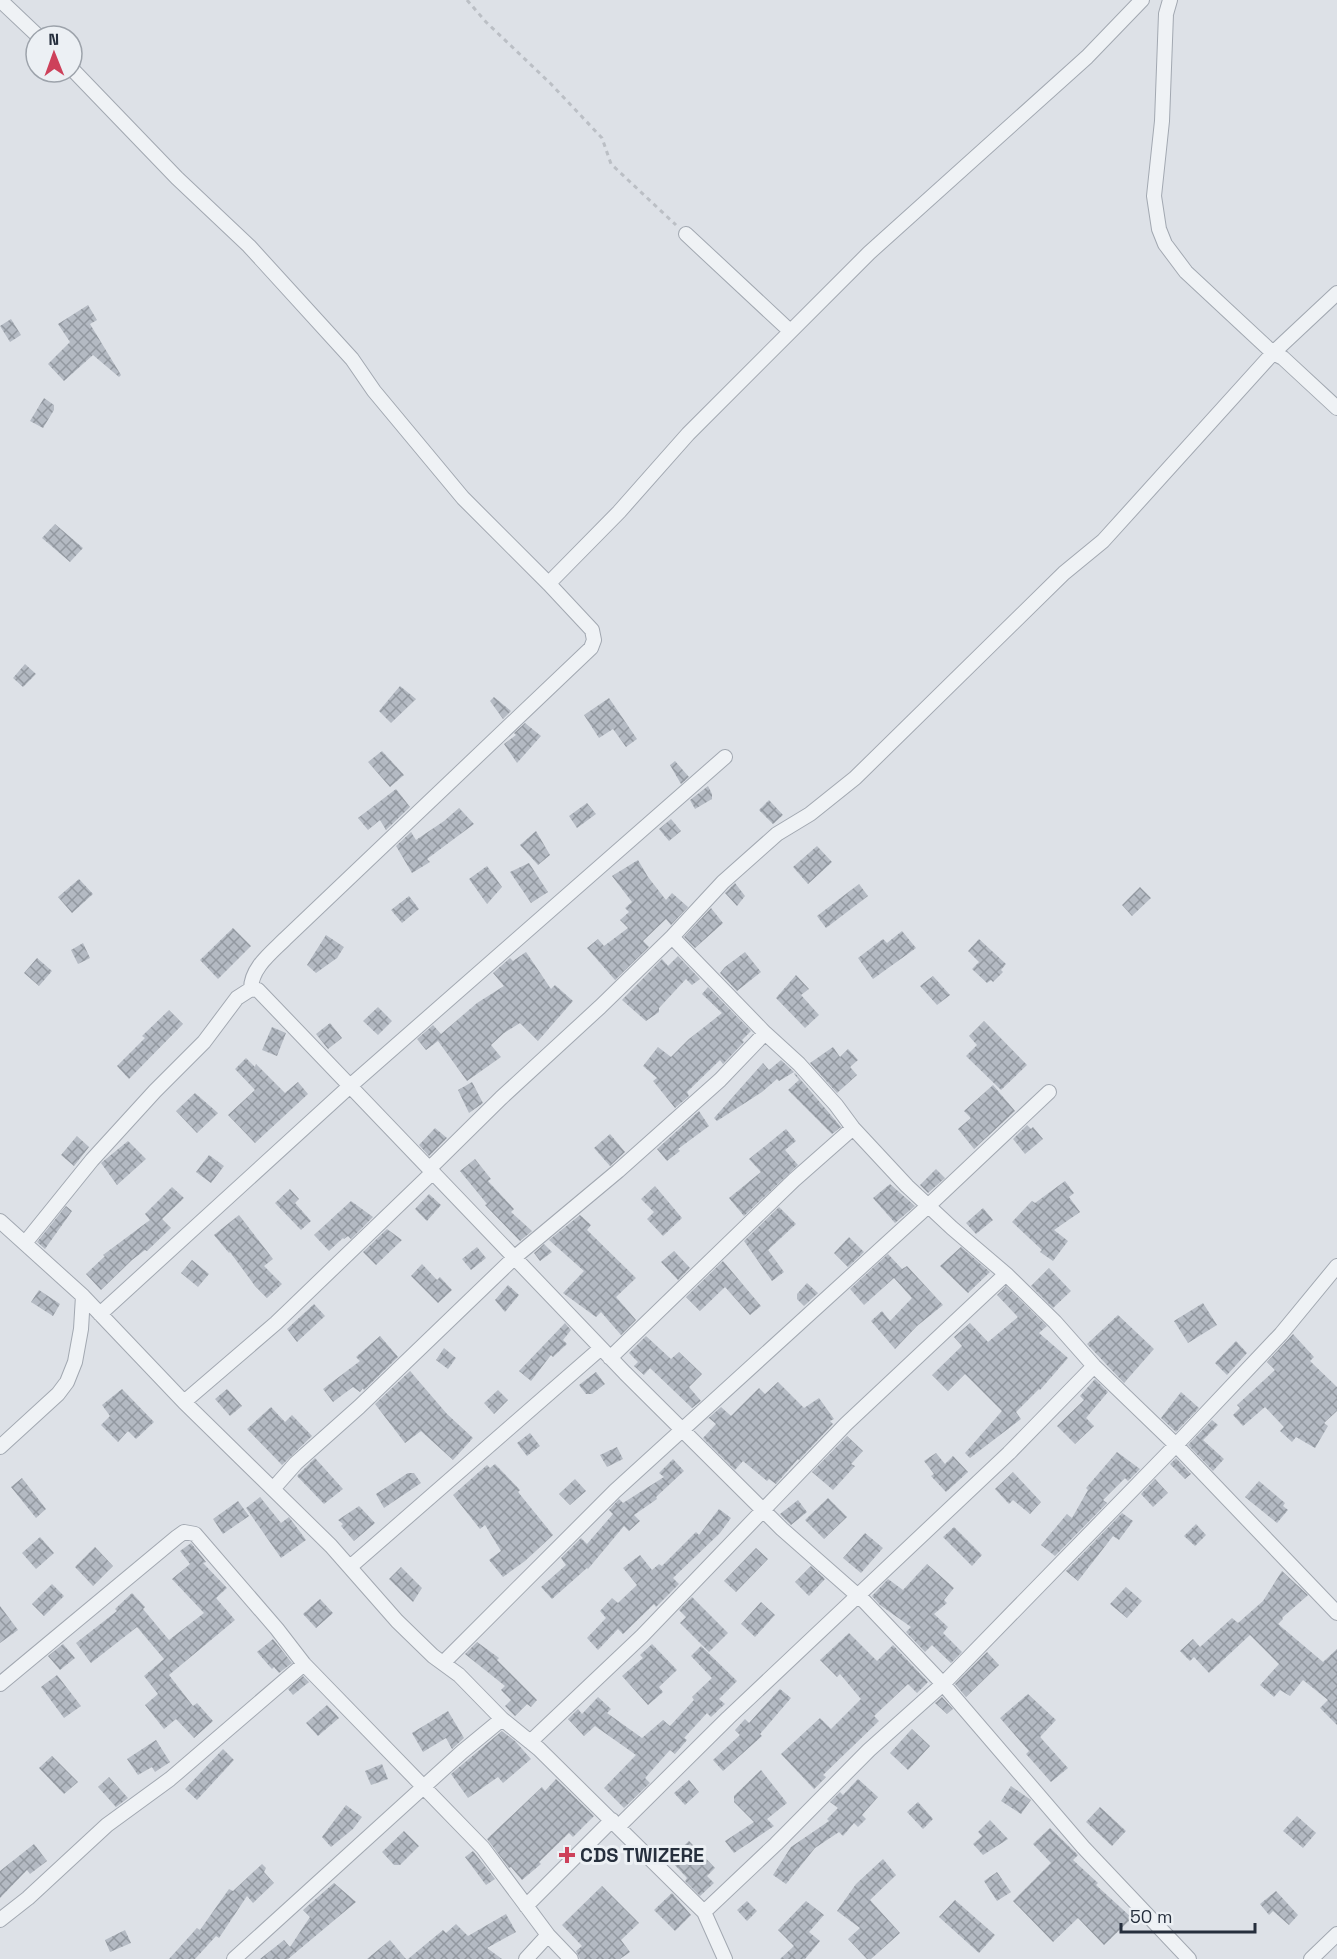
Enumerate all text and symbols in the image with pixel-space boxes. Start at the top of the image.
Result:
north arrow [24,24,84,84]
text: N [48,29,59,50]
place label: CDS TWIZERE [580,1842,704,1868]
marker: CDS TWIZERE [558,1846,576,1864]
scale bar [1121,1896,1254,1934]
text: 50 m [1130,1905,1172,1928]

